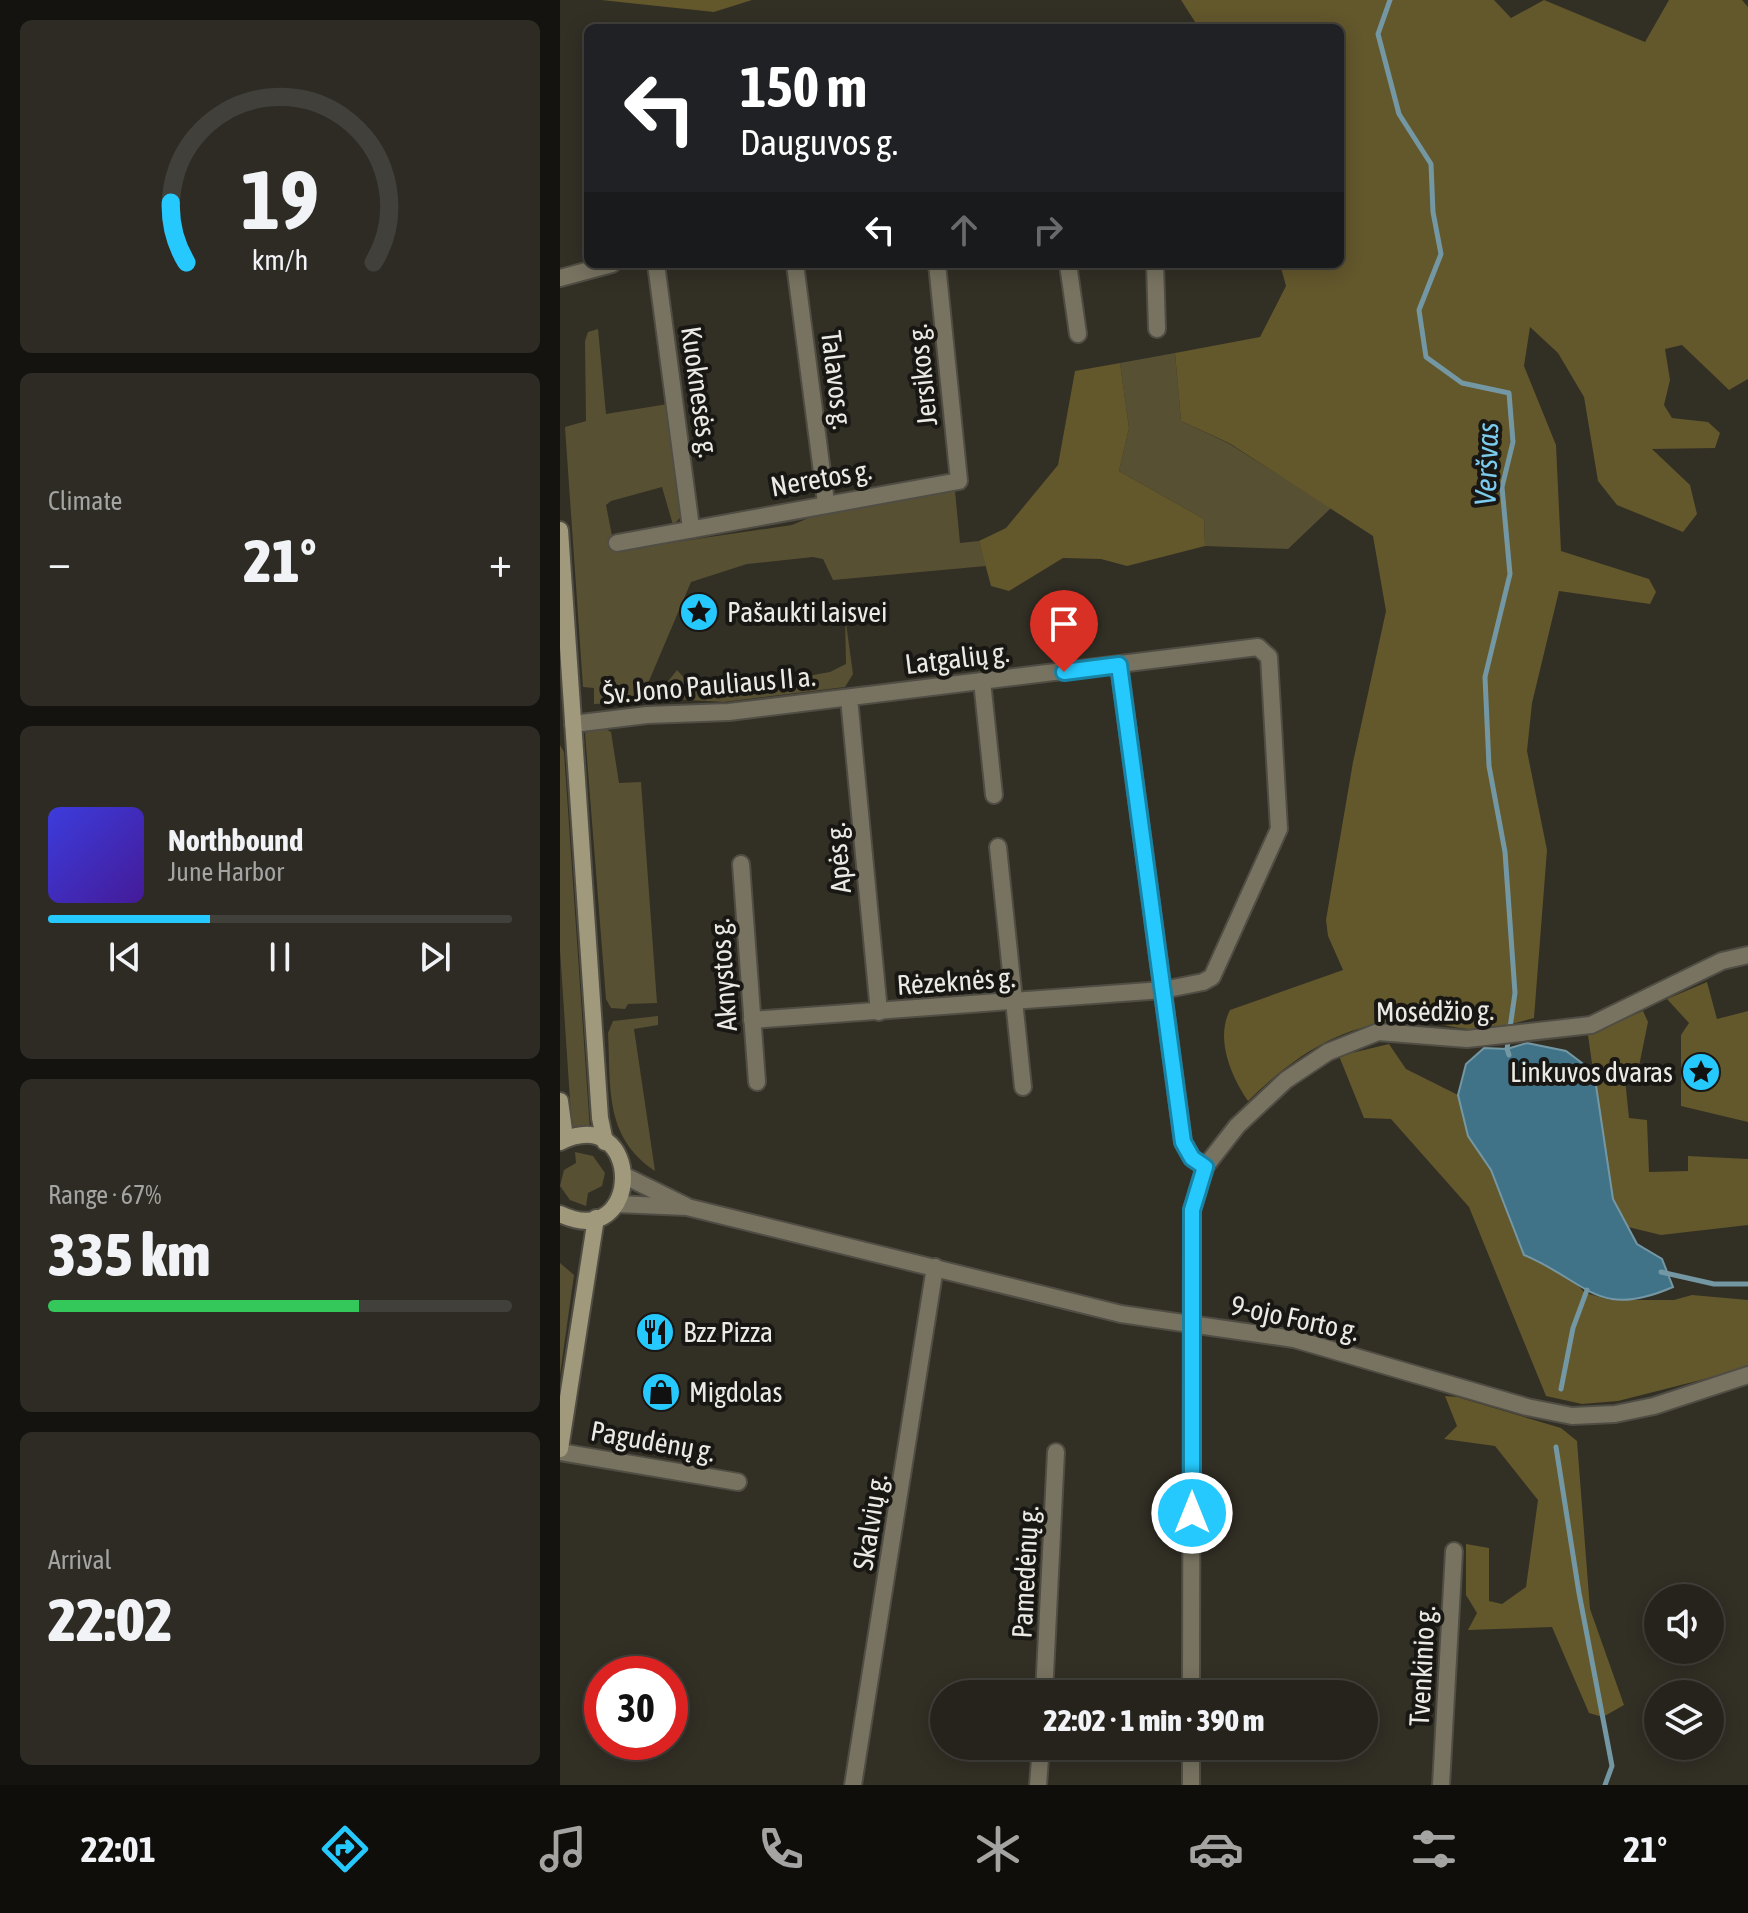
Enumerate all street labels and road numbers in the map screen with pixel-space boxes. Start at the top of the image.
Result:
street label: Jersikos g. [901,323,943,427]
street label: Kuoknesės g. [675,324,725,460]
street label: Talavos g. [815,329,859,431]
street label: Neretos g. [768,453,874,503]
street label: Latgalių g. [903,636,1011,680]
street label: Šv. Jono Pauliaus II a. [601,660,817,710]
street label: Apės g. [819,822,857,894]
street label: Aknystos g. [703,918,743,1032]
street label: Rėzeknės g. [896,961,1016,1001]
street label: Mosėdžio g. [1376,994,1494,1028]
street label: 9-ojo Forto g. [1228,1289,1362,1347]
street label: Pagudėnų g. [588,1414,718,1468]
street label: Skalvių g. [847,1472,893,1572]
street label: Pamedėnų g. [1006,1505,1044,1639]
street label: Tvenkinio g. [1403,1605,1441,1727]

